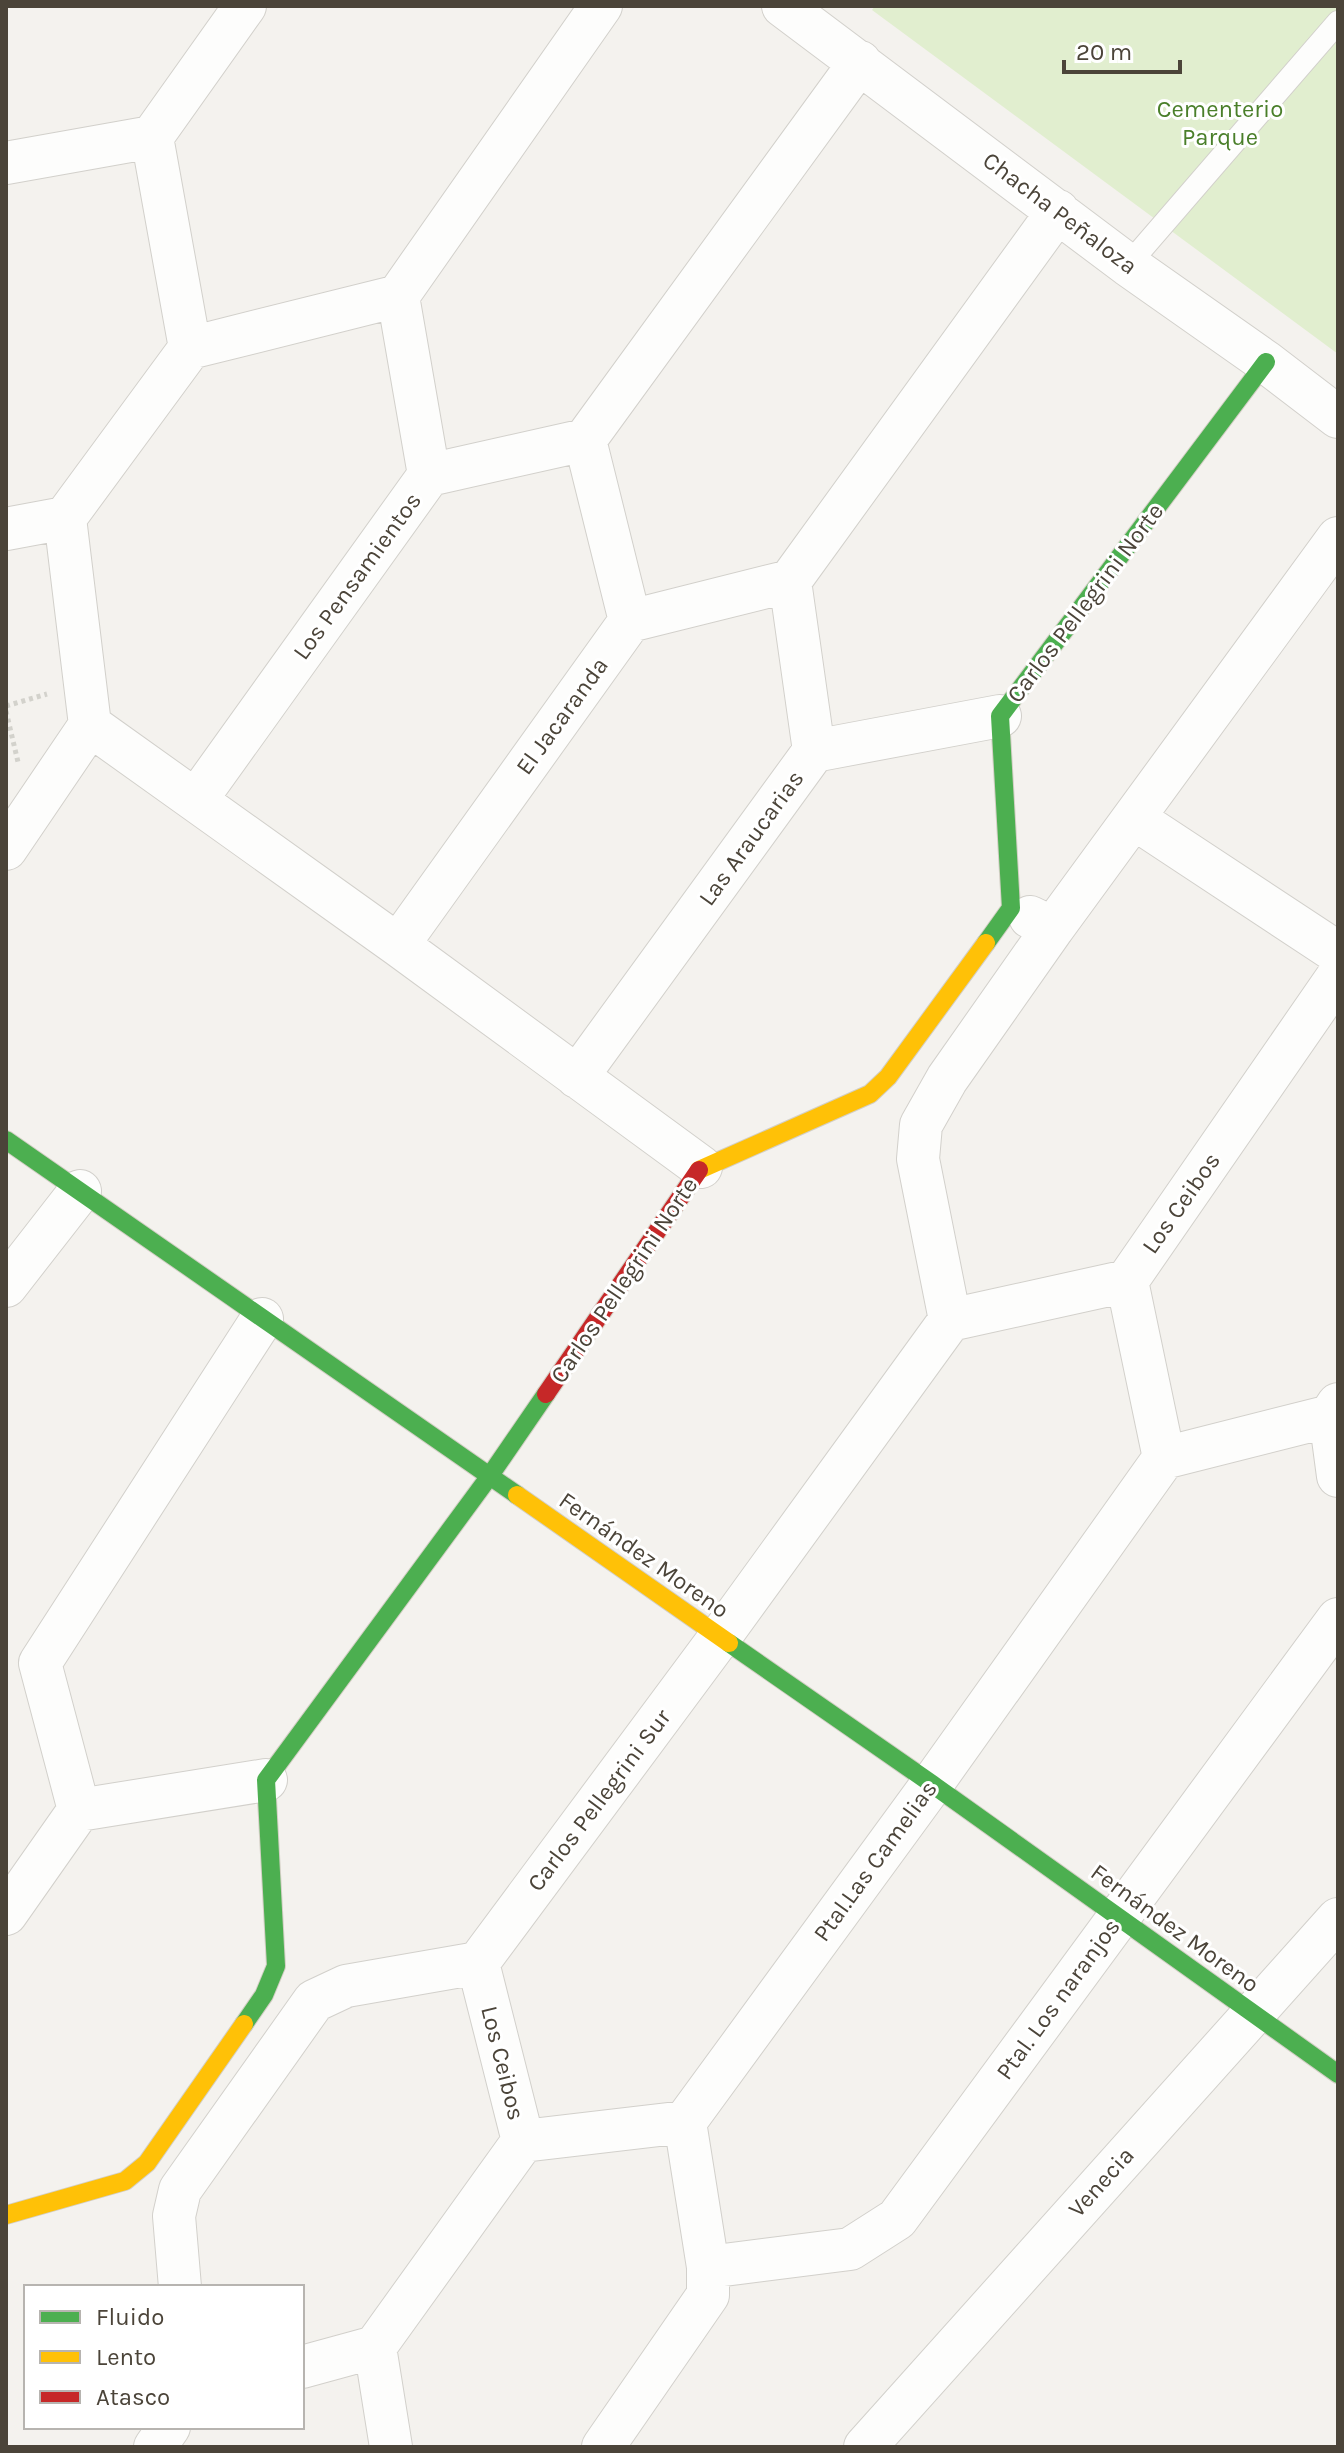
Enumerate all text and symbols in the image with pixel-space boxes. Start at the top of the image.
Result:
scale bar [1064,24,1180,74]
text: 20 m [1076,38,1132,66]
park label: Cementerio Parque [1157,95,1283,151]
street label: Chacha Peñaloza [977,146,1143,280]
street label: Los Pensamientos [287,487,427,665]
street label: Carlos Pellegrini Norte [1001,498,1169,708]
street label: El Jacaranda [510,652,614,780]
street label: Las Araucarias [693,765,809,911]
street label: Los Ceibos [1136,1147,1226,1259]
street label: Carlos Pellegrini Norte [545,1172,703,1388]
street label: Fernández Moreno [554,1486,734,1624]
street label: Carlos Pellegrini Sur [521,1703,677,1896]
street label: Ptal.Las Camelias [807,1775,943,1947]
street label: Fernández Moreno [1086,1858,1264,1998]
street label: Ptal. Los naranjos [990,1913,1126,2085]
street label: Los Ceibos [475,2003,531,2123]
street label: Venecia [1062,2141,1140,2223]
legend [24,2285,304,2429]
text: Fluido [96,2303,164,2331]
text: Lento [96,2343,156,2371]
text: Atasco [96,2383,170,2411]

